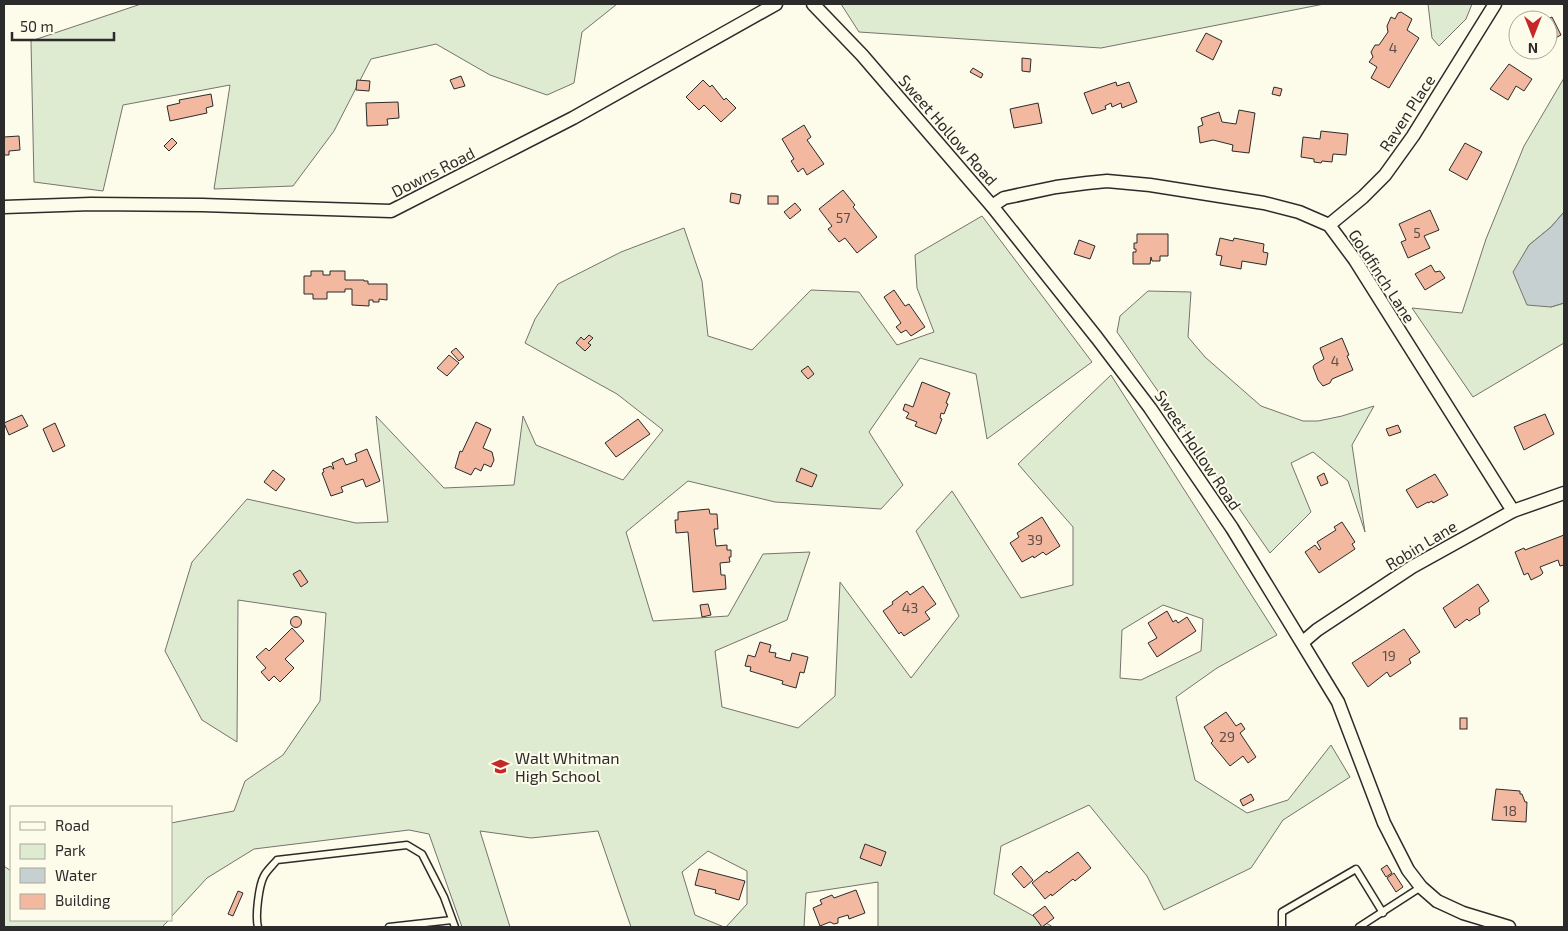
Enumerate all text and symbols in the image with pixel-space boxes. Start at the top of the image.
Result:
scale bar [12,10,115,42]
north arrow [1508,10,1558,60]
text: 50 m [20,17,54,35]
house number: 4 [1389,39,1397,56]
text: N [1528,40,1538,57]
street label: Sweet Hollow Road [895,70,1002,189]
street label: Raven Place [1375,71,1438,155]
street label: Downs Road [388,143,477,201]
house number: 57 [836,209,850,226]
house number: 5 [1413,224,1421,241]
street label: Goldfinch Lane [1345,225,1420,326]
house number: 4 [1331,352,1339,369]
street label: Sweet Hollow Road [1151,386,1246,513]
street label: Robin Lane [1382,516,1460,573]
house number: 39 [1027,531,1043,548]
house number: 43 [902,599,918,616]
house number: 19 [1382,647,1396,664]
house number: 29 [1219,728,1235,745]
place label: Walt Whitman High School [515,748,619,785]
school or university icon: Walt Whitman High School [491,757,511,777]
house number: 18 [1503,802,1517,819]
legend [10,806,172,921]
text: Road [55,816,90,834]
text: Park [55,841,86,859]
text: Water [55,866,97,884]
text: Building [55,891,111,909]

